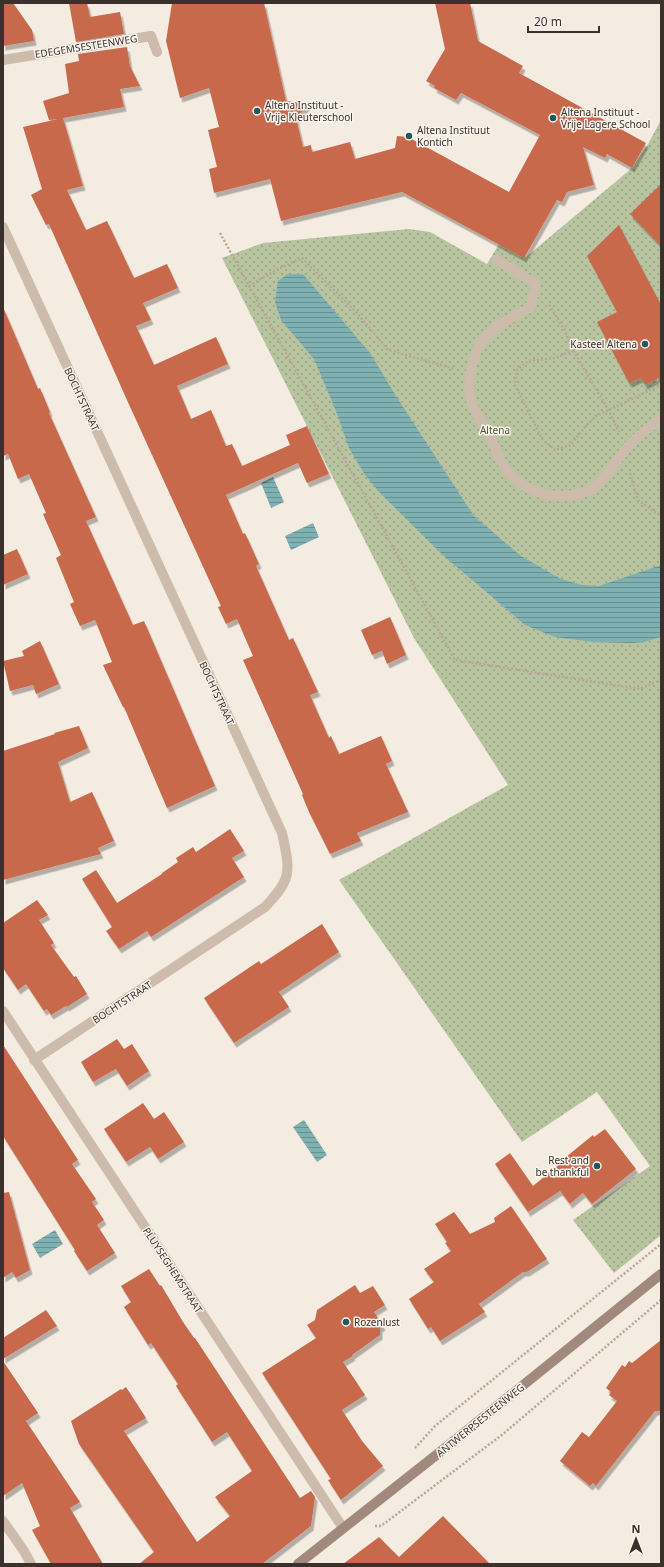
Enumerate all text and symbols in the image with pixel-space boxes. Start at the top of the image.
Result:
scale bar [528,8,599,34]
text: 20 m [534,13,562,30]
street label: EDEGEMSESTEENWEG [34,31,138,61]
place label: Altena Instituut - Vrije Kleuterschool [265,98,353,124]
place label: Altena Instituut - Vrije Lagere School [561,105,650,131]
marker: Altena Instituut - Vrije Kleuterschool [252,106,262,116]
marker: Altena Instituut - Vrije Lagere School [548,113,558,123]
place label: Altena Instituut Kontich [417,123,490,149]
marker: Altena Instituut Kontich [404,131,414,141]
place label: Kasteel Altena [570,337,637,351]
marker: Kasteel Altena [640,339,650,349]
street label: BOCHTSTRAAT [61,365,103,433]
park label: Altena [480,423,510,437]
street label: BOCHTSTRAAT [196,659,238,727]
street label: BOCHTSTRAAT [89,977,155,1027]
place label: Rest and be thankful [535,1153,589,1179]
marker: Rest and be thankful [592,1161,602,1171]
street label: PLUYSEGHEMSTRAAT [140,1224,206,1316]
place label: Rozenlust [354,1315,400,1329]
marker: Rozenlust [341,1317,351,1327]
street label: ANTWERPSESTEENWEG [433,1380,527,1460]
north arrow [616,1519,656,1559]
text: N [632,1521,640,1536]

